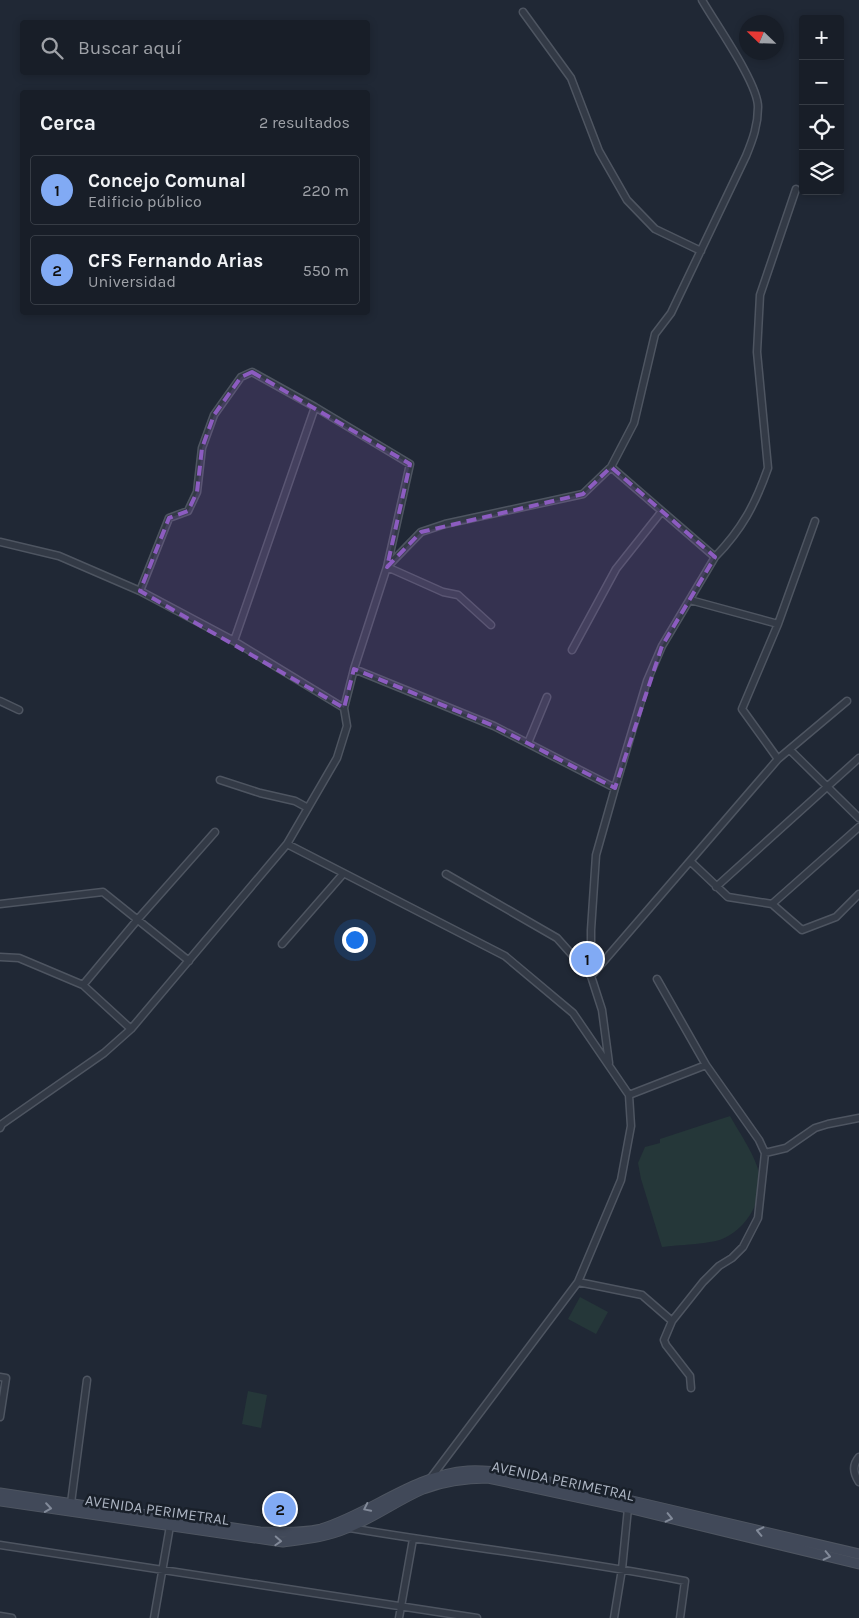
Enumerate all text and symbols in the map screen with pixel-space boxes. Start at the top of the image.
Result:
north arrow [739,15,784,60]
map controls [799,15,844,195]
button: + [799,15,844,60]
search box [20,20,370,75]
icon: search [38,34,66,62]
text: Buscar aquí [78,37,182,59]
button: − [799,60,844,105]
button: locate [799,105,844,150]
text: Cerca [40,111,96,135]
text: 2 resultados [259,113,350,132]
button: layers [799,150,844,195]
text: Concejo Comunal [88,170,246,192]
text: 1 [54,181,60,200]
text: 220 m [302,181,349,200]
text: Edificio público [88,192,202,211]
text: CFS Fernando Arias [88,250,263,272]
text: 2 [52,261,62,280]
text: 550 m [303,261,349,280]
text: Universidad [88,272,176,291]
your location [342,927,368,953]
pin: 1 [571,940,603,978]
street label: AVENIDA PERIMETRAL [490,1457,636,1505]
pin: 2 [264,1490,296,1528]
street label: AVENIDA PERIMETRAL [84,1491,230,1529]
one-way arrow [363,1502,372,1513]
one-way arrow [44,1503,53,1513]
one-way arrow [664,1512,673,1523]
one-way arrow [756,1526,765,1537]
one-way arrow [275,1535,283,1546]
one-way arrow [822,1550,831,1561]

